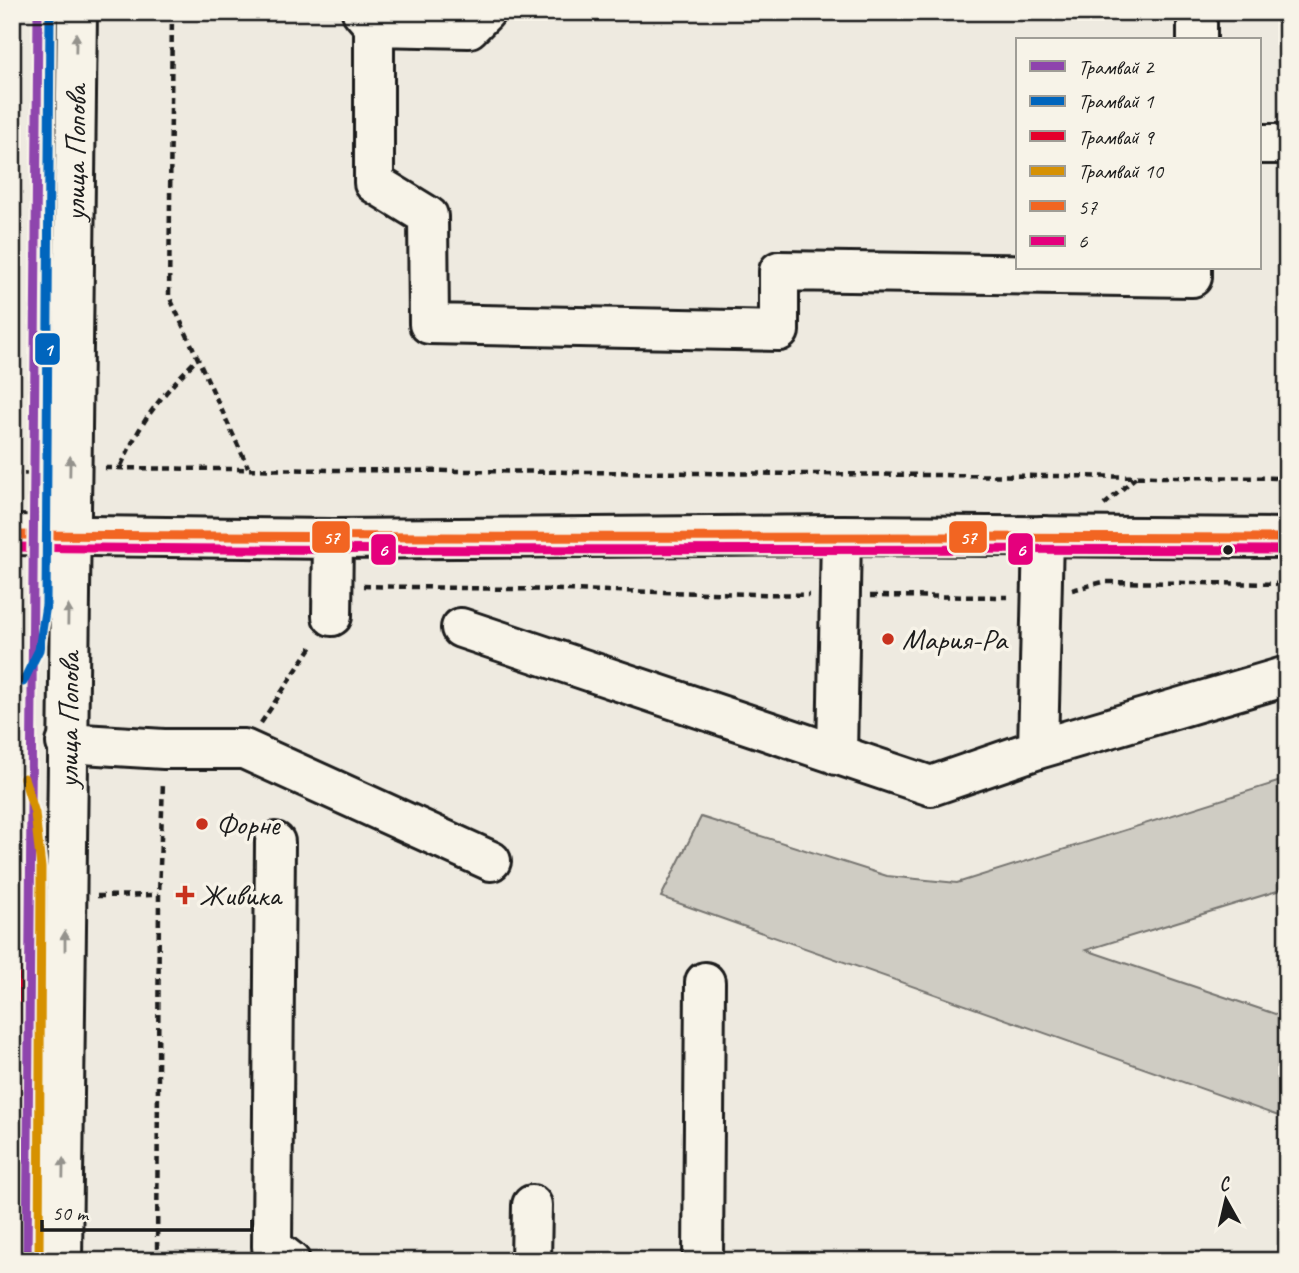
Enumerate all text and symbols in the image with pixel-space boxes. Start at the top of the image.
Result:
one-way arrow [70,31,82,53]
legend [1016,38,1260,270]
text: Трамвай 2 [1078,54,1155,80]
street label: улица Попова [55,82,95,223]
text: Трамвай 1 [1078,88,1155,114]
text: Трамвай 9 [1078,124,1155,150]
text: Трамвай 10 [1078,158,1164,184]
text: 57 [1078,194,1098,220]
text: 6 [1078,228,1088,254]
line badge: 1 [34,332,61,366]
text: 1 [44,338,55,362]
one-way arrow [64,455,76,477]
line badge: 57 [311,520,351,554]
line badge: 57 [948,520,988,554]
text: 57 [323,526,342,550]
text: 57 [960,526,979,550]
line badge: 6 [1007,532,1034,566]
line badge: 6 [370,533,397,566]
text: 6 [379,538,390,562]
text: 6 [1017,538,1028,562]
unlabelled marker [1221,543,1235,557]
one-way arrow [62,604,74,626]
place label: Мария-Ра [902,620,1009,658]
marker: Мария-Ра [880,631,896,647]
street label: улица Попова [49,649,88,790]
place label: Форне [216,805,282,843]
marker: Форне [194,816,210,832]
place label: Живика [199,876,283,914]
marker: Живика [177,887,193,903]
one-way arrow [59,929,71,951]
one-way arrow [57,1157,69,1179]
north arrow [1190,1164,1260,1234]
text: С [1217,1171,1233,1197]
scale bar [42,1189,252,1233]
text: 50 m [52,1200,90,1226]

